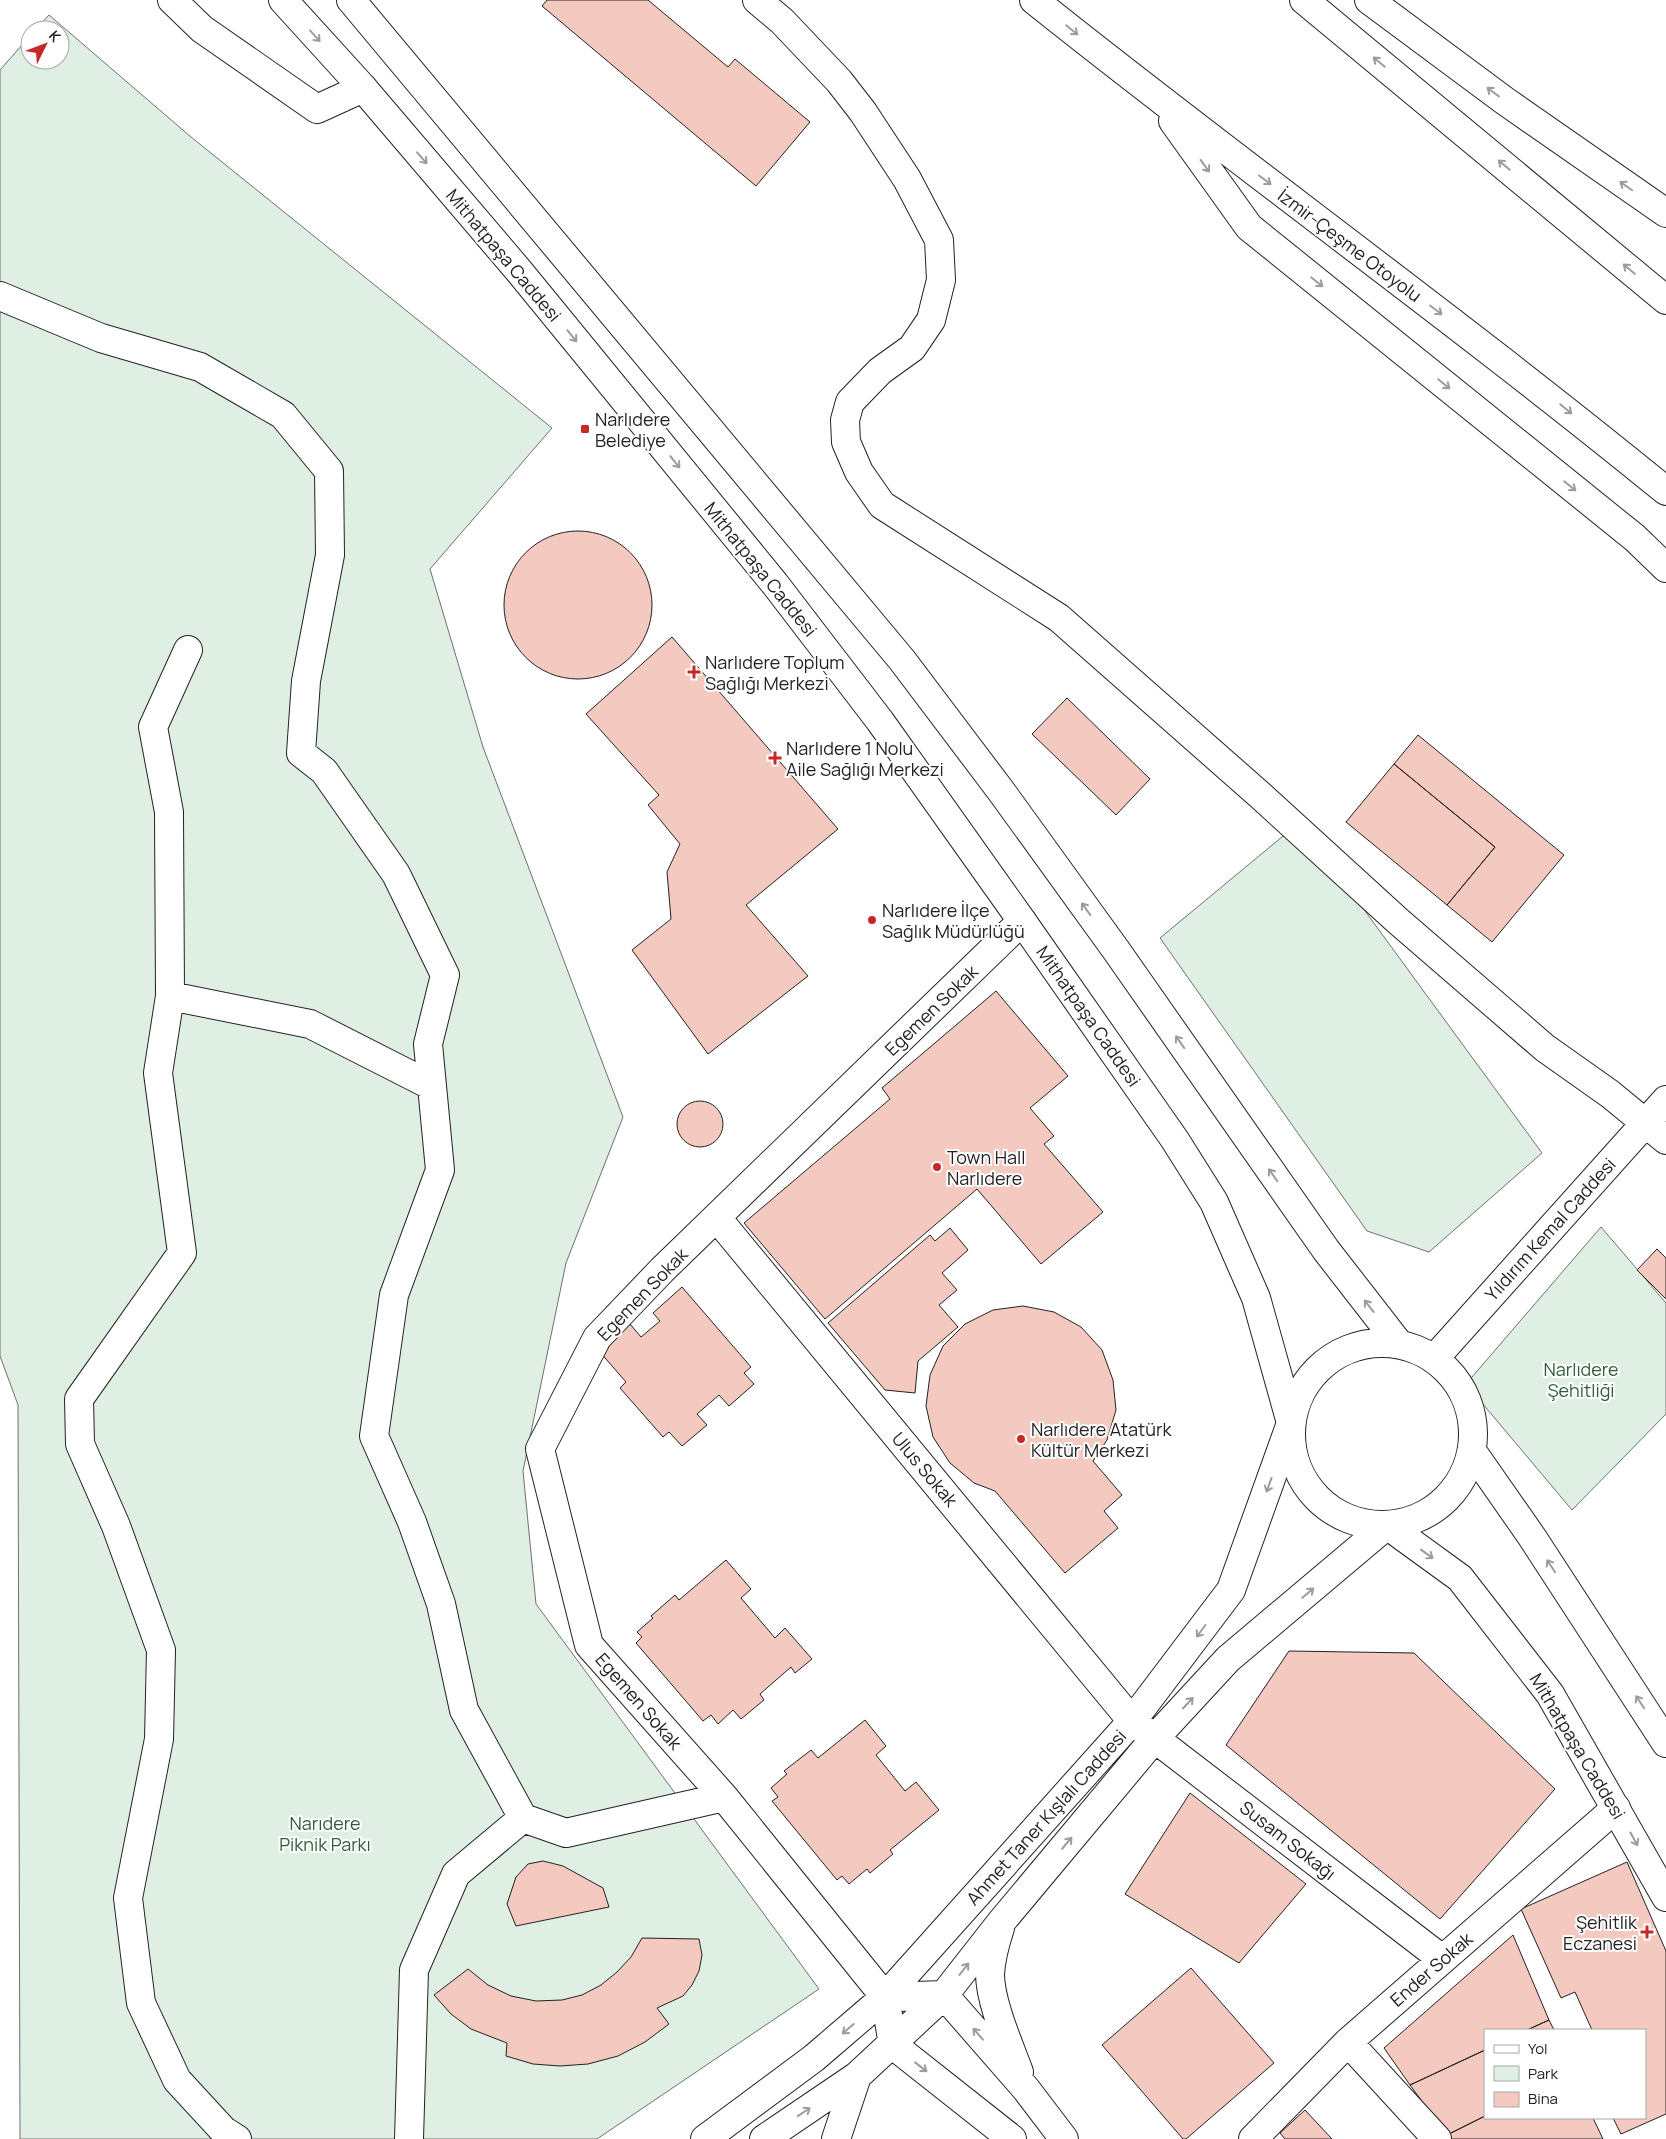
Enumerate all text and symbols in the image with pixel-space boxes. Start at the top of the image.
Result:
north arrow [20,20,70,70]
one-way arrow [1066,25,1079,36]
text: K [45,26,66,46]
one-way arrow [309,30,321,43]
one-way arrow [1372,56,1385,67]
one-way arrow [1486,87,1500,97]
one-way arrow [417,152,428,165]
one-way arrow [1200,159,1211,172]
one-way arrow [1497,160,1510,171]
one-way arrow [1258,175,1271,186]
one-way arrow [1619,181,1633,191]
street label: İzmir-Çeşme Otoyolu [1273,183,1427,307]
street label: Mithatpaşa Caddesi [441,184,567,326]
one-way arrow [1622,264,1635,275]
one-way arrow [1310,276,1323,287]
one-way arrow [1429,305,1442,316]
one-way arrow [567,329,578,342]
one-way arrow [1437,379,1450,390]
one-way arrow [1559,403,1572,414]
place label: Narlıdere Belediye [595,407,670,452]
marker: Narlıdere Belediye [579,423,591,435]
one-way arrow [670,455,681,468]
one-way arrow [1563,481,1576,492]
street label: Mithatpaşa Caddesi [699,497,823,641]
place label: Narlıdere Toplum Sağlığı Merkezi [705,650,845,695]
marker: Narlıdere Toplum Sağlığı Merkezi [687,665,701,679]
place label: Narlıdere 1 Nolu Aile Sağlığı Merkezi [786,736,944,781]
marker: Narlıdere 1 Nolu Aile Sağlığı Merkezi [768,751,782,765]
place label: Narlıdere İlçe Sağlık Müdürlüğü [882,898,1025,943]
one-way arrow [1081,902,1091,916]
marker: Narlıdere İlçe Sağlık Müdürlüğü [866,914,878,926]
street label: Mithatpaşa Caddesi [1031,941,1147,1091]
street label: Egemen Sokak [879,959,983,1060]
one-way arrow [1175,1035,1185,1049]
place label: Town Hall Narlıdere [947,1145,1025,1190]
street label: Yıldırım Kemal Caddesi [1479,1152,1621,1306]
marker: Town Hall Narlıdere [931,1161,943,1173]
one-way arrow [1268,1168,1278,1182]
street label: Egemen Sokak [592,1242,693,1346]
one-way arrow [1364,1300,1375,1313]
park label: Narlıdere Şehitliği [1543,1357,1619,1402]
place label: Narlıdere Atatürk Kültür Merkezi [1031,1417,1172,1462]
street label: Ulus Sokak [887,1427,964,1512]
marker: Narlıdere Atatürk Kültür Merkezi [1015,1433,1027,1445]
one-way arrow [1264,1477,1273,1493]
one-way arrow [1420,1549,1434,1559]
one-way arrow [1546,1560,1556,1574]
one-way arrow [1301,1588,1314,1599]
one-way arrow [1195,1624,1206,1637]
street label: Egemen Sokak [590,1648,688,1755]
street label: Mithatpaşa Caddesi [1525,1668,1631,1824]
one-way arrow [1635,1695,1646,1709]
one-way arrow [1182,1696,1194,1709]
street label: Ahmet Taner Kışlalı Caddesi [961,1724,1131,1910]
street label: Susam Sokağı [1235,1795,1341,1885]
park label: Narıdere Piknik Parkı [279,1811,371,1856]
one-way arrow [1629,1831,1639,1845]
one-way arrow [1061,1837,1072,1850]
place label: Şehitlik Eczanesi [1563,1910,1638,1955]
street label: Ender Sokak [1385,1926,1478,2011]
marker: Şehitlik Eczanesi [1641,1926,1653,1938]
one-way arrow [959,1962,969,1976]
one-way arrow [841,2023,854,2035]
one-way arrow [972,2027,984,2040]
legend [1484,2029,1646,2119]
text: Yol [1528,2038,1548,2059]
one-way arrow [914,2061,927,2072]
text: Park [1528,2063,1558,2084]
text: Bina [1528,2088,1558,2109]
one-way arrow [797,2107,811,2117]

